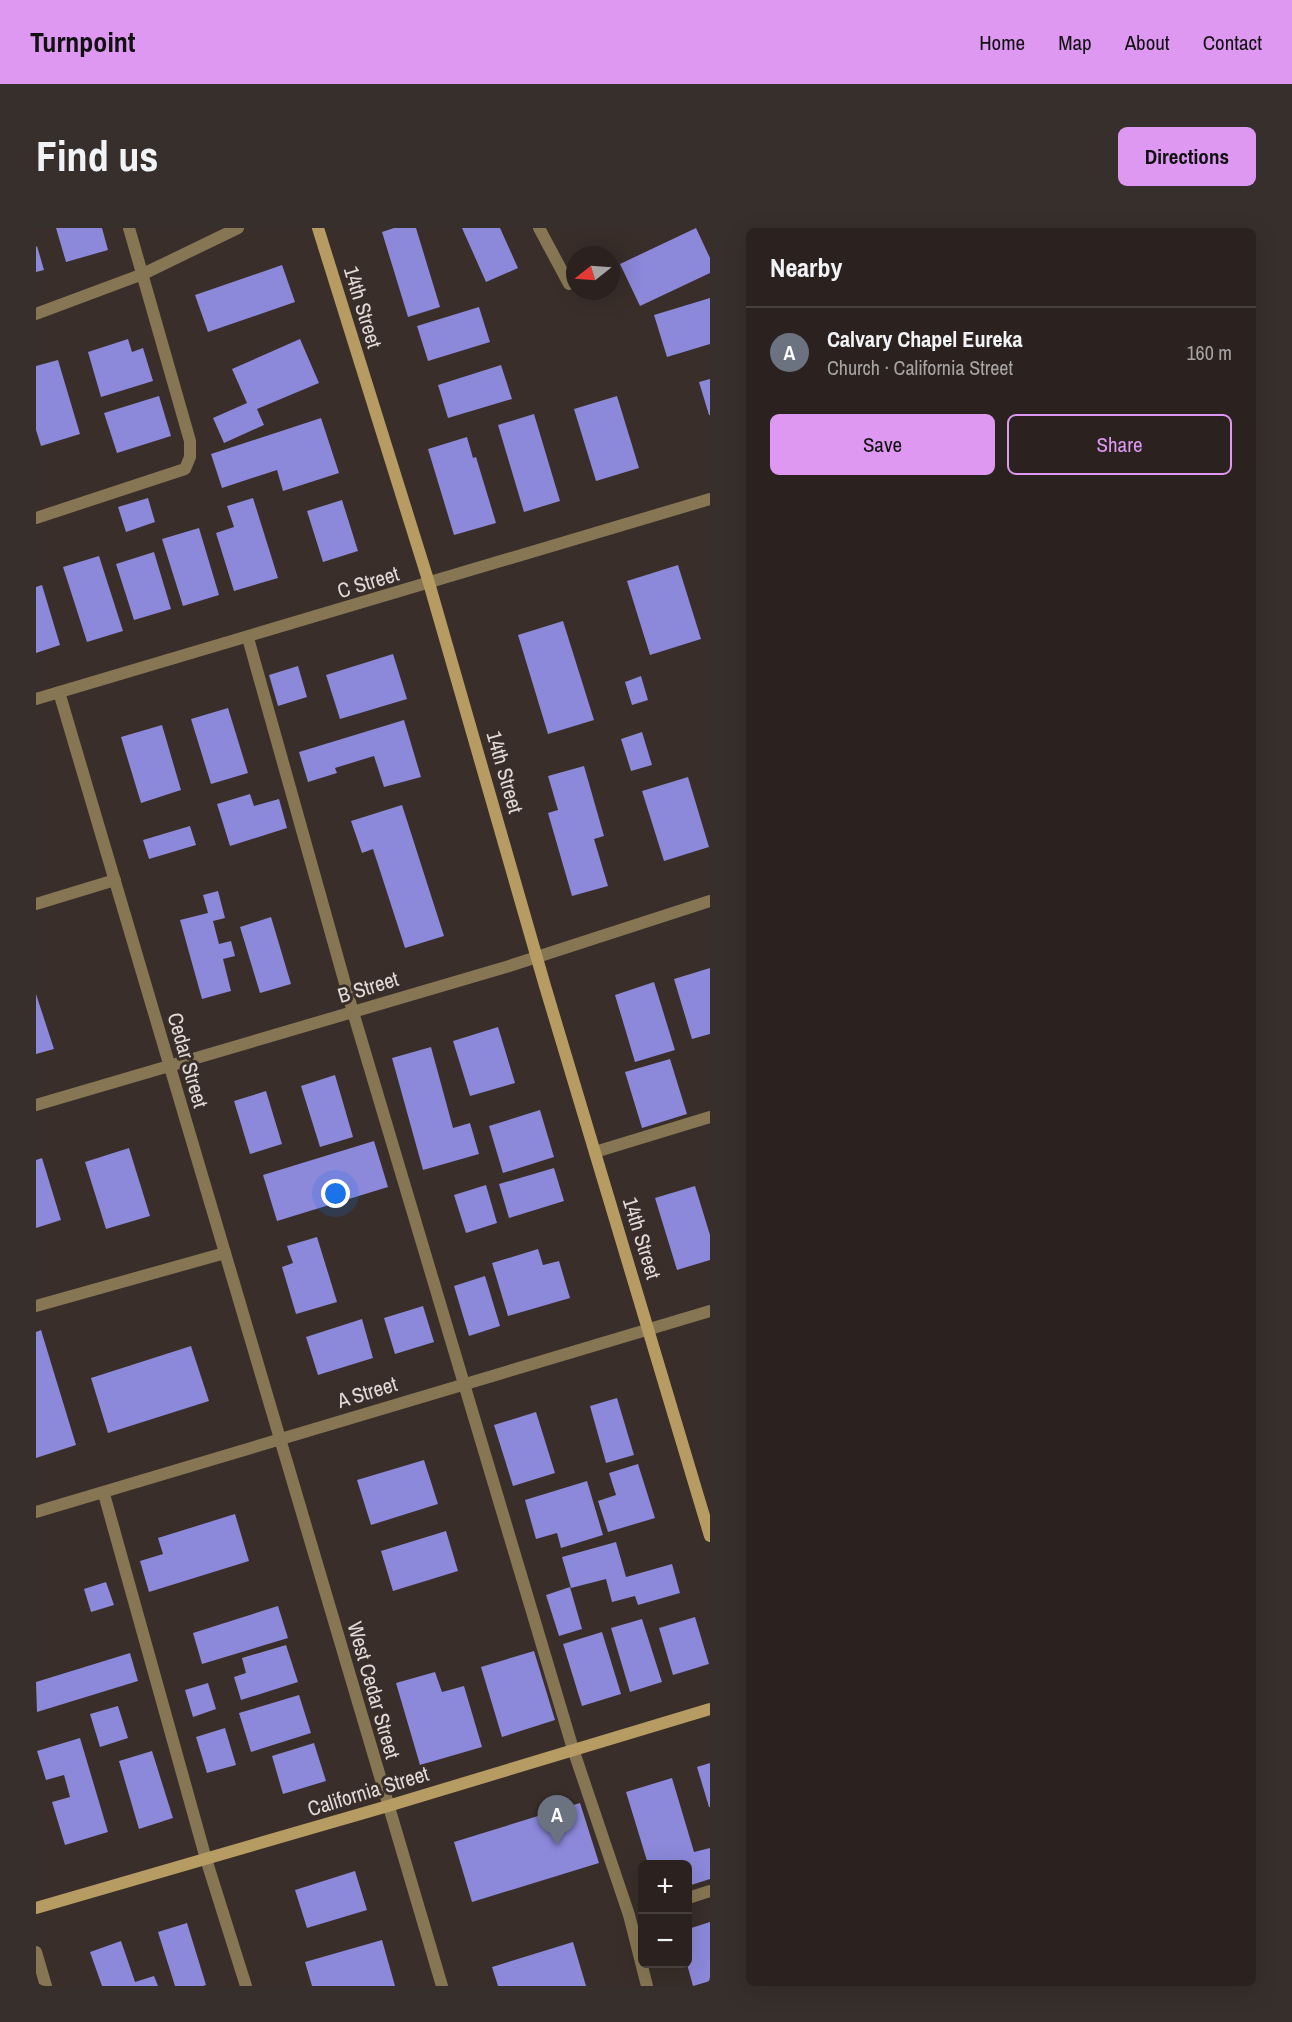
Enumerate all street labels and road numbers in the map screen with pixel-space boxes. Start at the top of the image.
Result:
street label: 14th Street [337,262,389,352]
street label: C Street [334,559,403,605]
street label: 14th Street [479,728,531,817]
street label: B Street [334,964,402,1010]
street label: Cedar Street [161,1009,215,1111]
street label: 14th Street [616,1193,668,1283]
street label: A Street [333,1369,401,1415]
street label: West Cedar Street [341,1618,407,1762]
street label: California Street [304,1759,432,1823]

